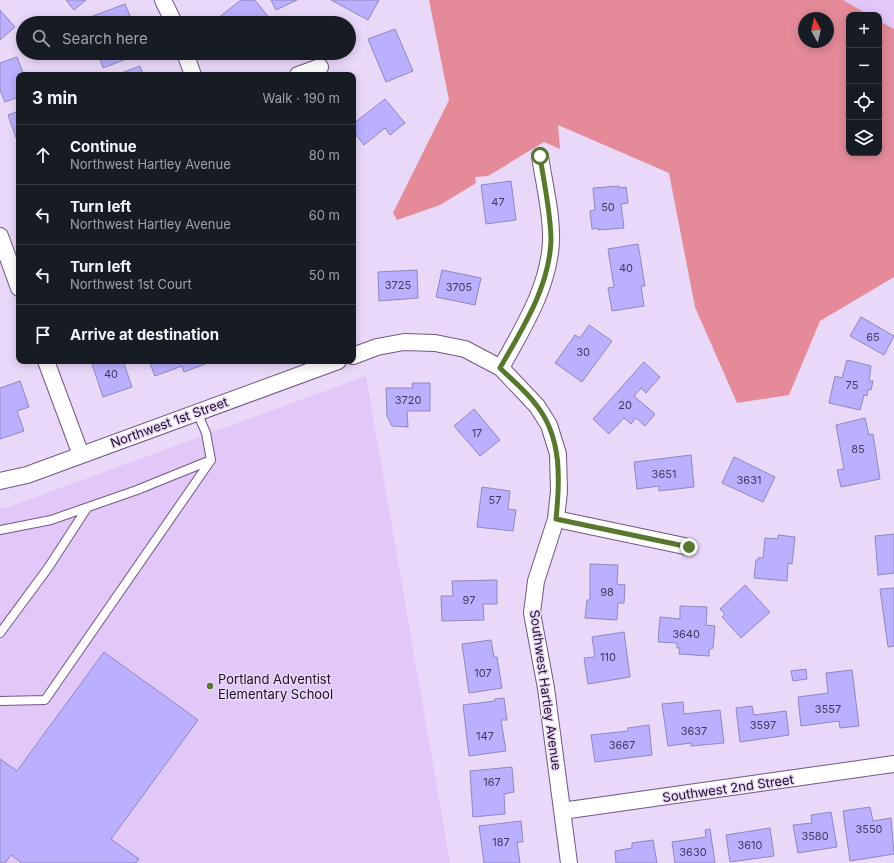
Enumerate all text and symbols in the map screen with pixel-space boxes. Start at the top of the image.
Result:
north arrow [798,12,834,48]
map controls [846,12,882,156]
button: + [846,12,882,48]
search box [16,16,356,60]
icon: search [30,27,52,49]
text: Search here [62,29,148,48]
button: − [846,48,882,84]
button: locate [846,84,882,120]
text: 3 min [32,88,78,108]
text: Walk · 190 m [263,90,340,106]
button: layers [846,120,882,156]
text: Continue [70,137,137,156]
icon: ahead [32,144,54,166]
text: 80 m [309,147,340,163]
route start [531,147,549,165]
text: Northwest Hartley Avenue [70,156,231,172]
house number: 47 [491,195,505,209]
text: Turn left [70,197,131,216]
house number: 50 [601,200,615,214]
icon: left [32,204,54,226]
text: 60 m [309,207,340,223]
text: Northwest Hartley Avenue [70,216,231,232]
text: Turn left [70,257,131,276]
house number: 40 [619,261,633,275]
icon: left [32,264,54,286]
text: 50 m [309,267,340,283]
text: Northwest 1st Court [70,276,192,292]
house number: 3725 [385,278,412,292]
house number: 3705 [446,280,473,294]
icon: arrive [32,324,54,346]
text: Arrive at destination [70,325,219,344]
house number: 65 [866,330,880,344]
house number: 30 [576,345,590,359]
house number: 40 [104,367,118,381]
house number: 75 [846,378,859,392]
street label: Northwest 1st Street [108,393,230,451]
house number: 3720 [395,393,421,407]
house number: 20 [618,398,632,412]
house number: 17 [472,426,482,440]
house number: 85 [851,442,865,456]
house number: 3651 [652,467,676,481]
house number: 3631 [737,473,761,487]
house number: 57 [489,493,501,507]
route end [680,538,698,556]
house number: 98 [600,585,614,599]
house number: 97 [463,593,475,607]
street label: Southwest Hartley Avenue [527,609,565,771]
house number: 3640 [672,627,700,641]
house number: 110 [600,650,616,664]
house number: 107 [474,666,492,680]
place label: Portland Adventist Elementary School [218,671,333,702]
marker: Portland Adventist Elementary School [205,681,215,691]
house number: 3557 [815,702,841,716]
house number: 3597 [750,718,776,732]
house number: 3637 [681,724,707,738]
house number: 147 [476,729,494,743]
house number: 3667 [609,738,635,752]
street label: Southwest 2nd Street [661,771,795,805]
house number: 167 [483,775,501,789]
house number: 3550 [855,822,883,836]
house number: 3580 [801,829,829,843]
house number: 187 [492,835,510,849]
house number: 3610 [737,838,763,852]
house number: 3630 [679,845,707,859]

